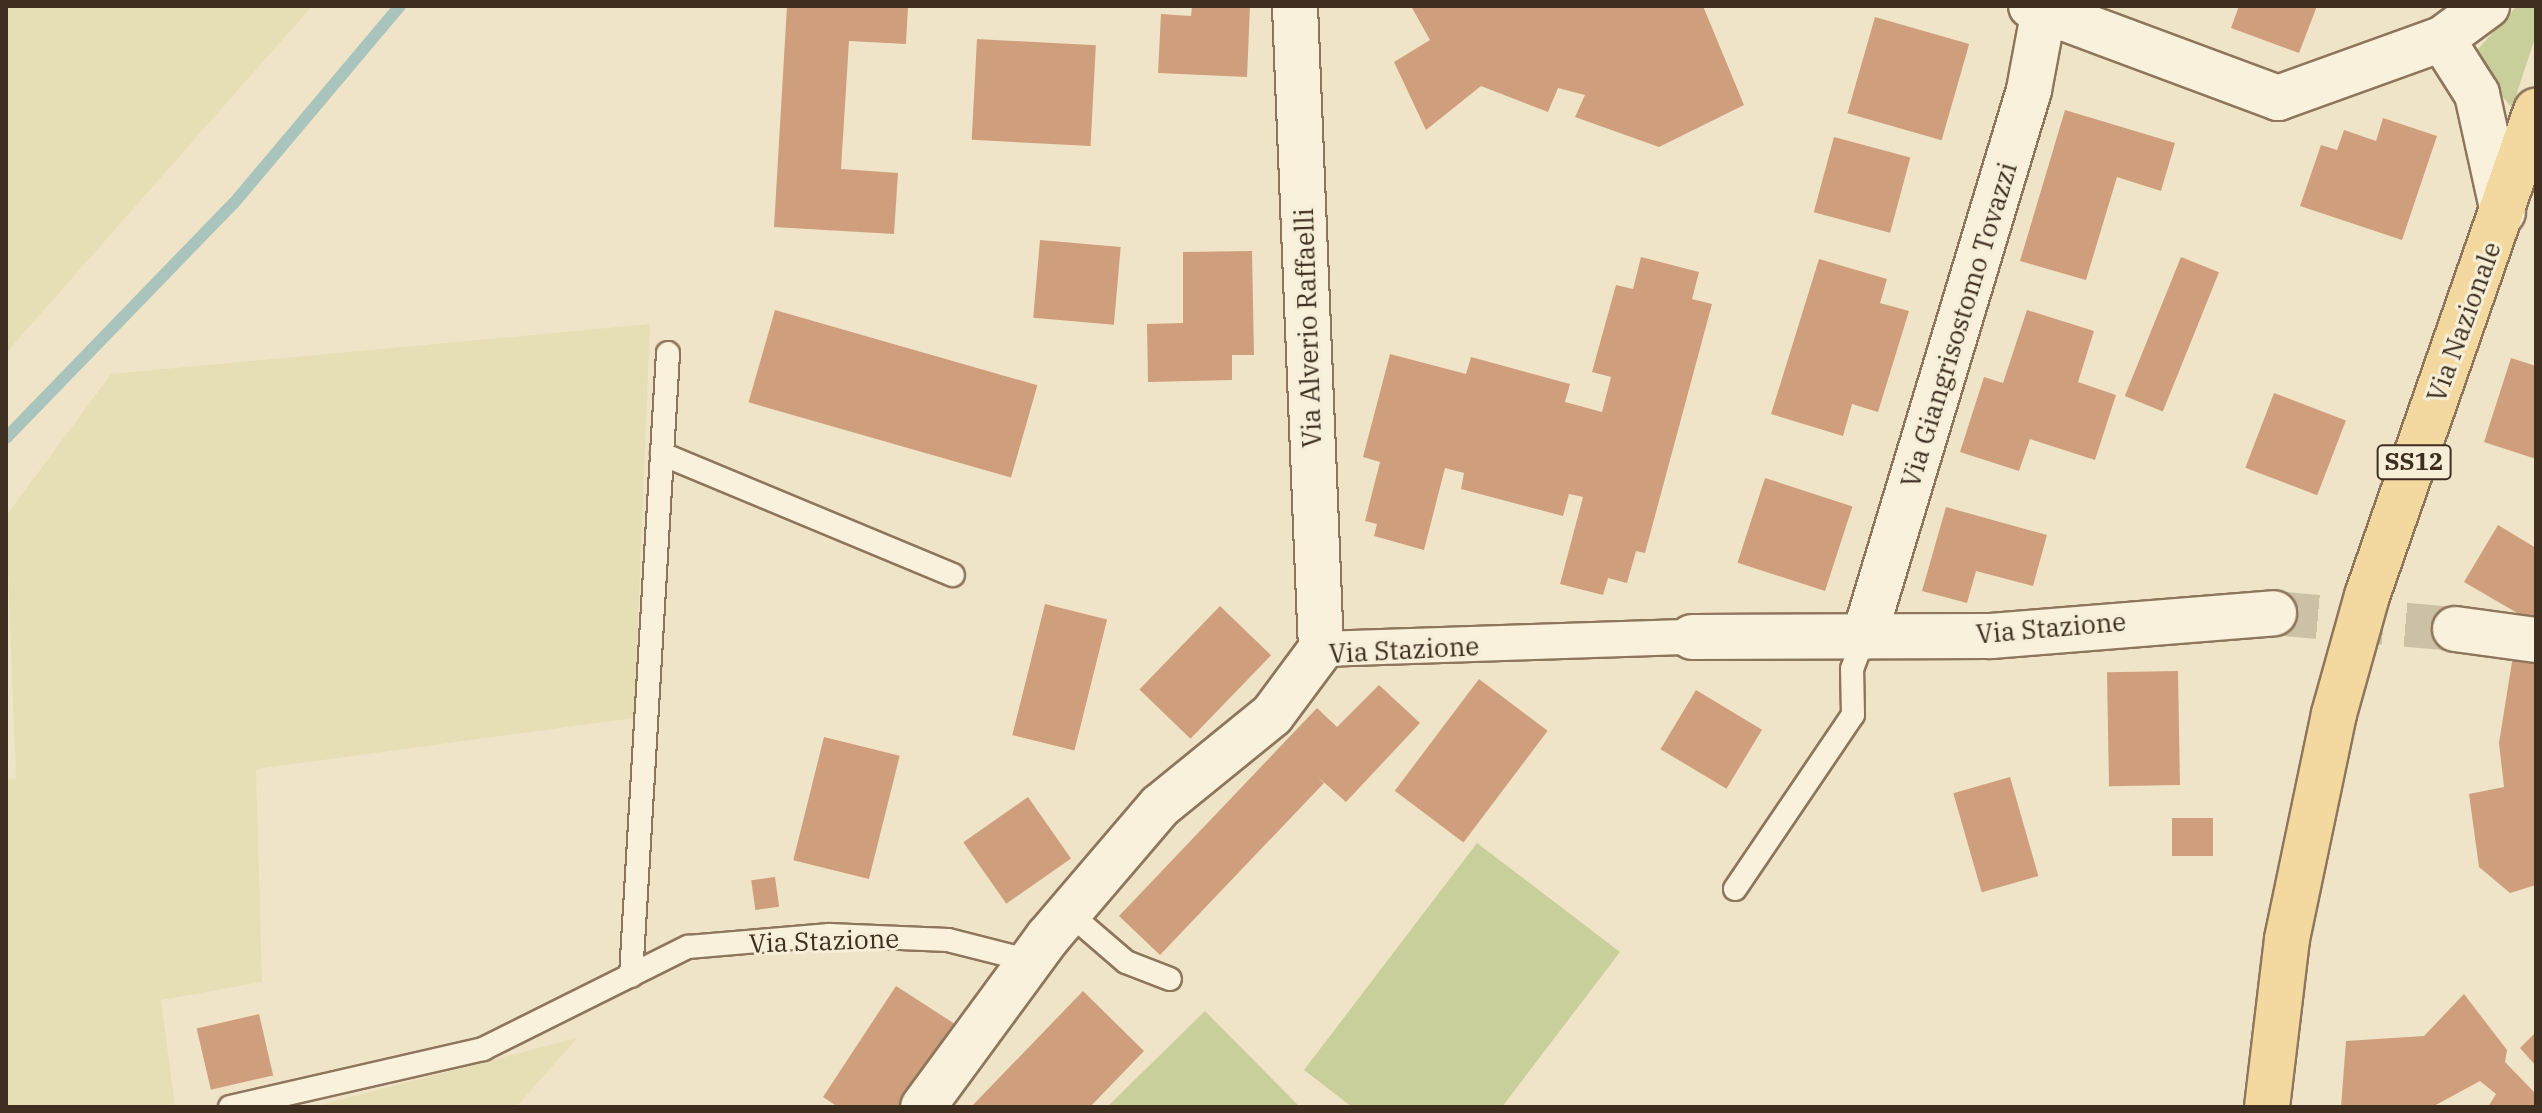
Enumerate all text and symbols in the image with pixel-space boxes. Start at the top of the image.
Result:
street label: Via Giangrisostomo Tovazzi [1895,159,2023,491]
street label: Via Alverio Raffaelli [1288,208,1328,448]
street label: Via Nazionale [2421,238,2507,406]
road number: SS12 [2376,442,2452,482]
street label: Via Stazione [1975,606,2127,650]
street label: Via Stazione [1328,630,1480,670]
street label: Via Stazione [748,923,900,959]

